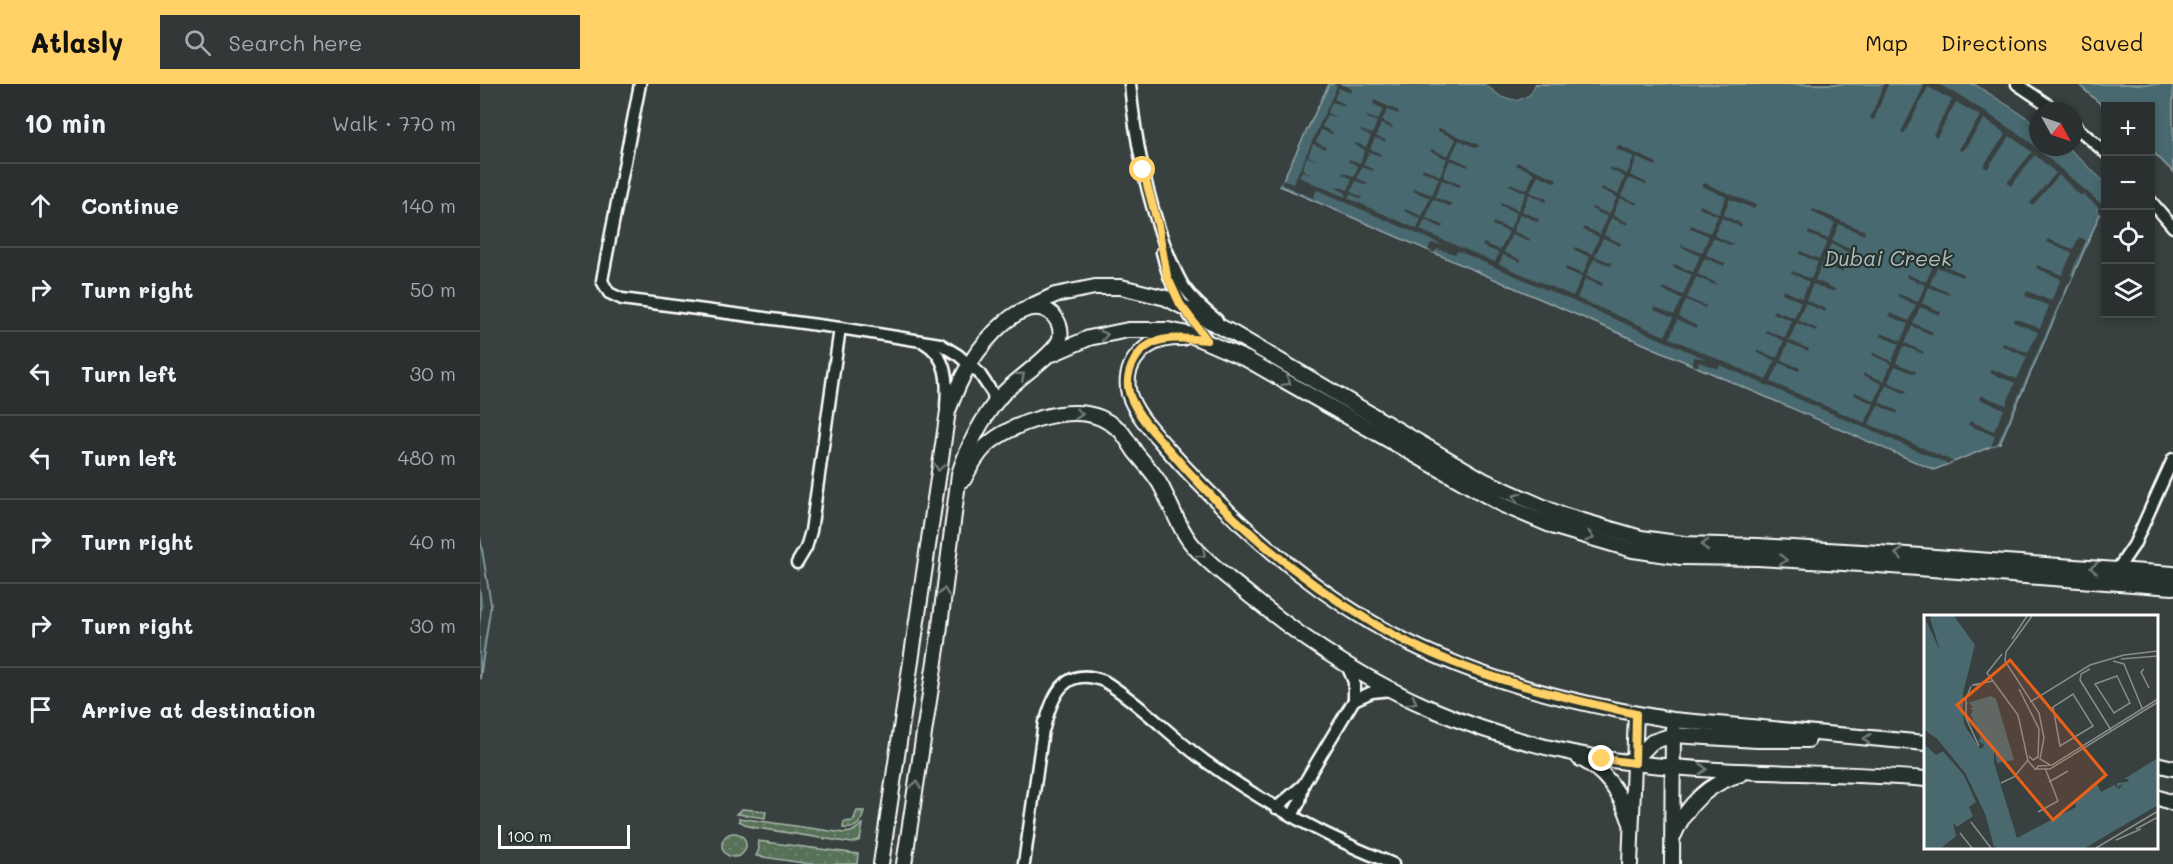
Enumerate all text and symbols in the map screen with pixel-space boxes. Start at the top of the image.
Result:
search box [160,15,580,69]
text: Atlasly [30,24,124,60]
icon: search [181,26,214,59]
text: Search here [229,28,362,57]
text: Map [1865,29,1908,56]
text: Directions [1941,29,2048,56]
text: Saved [2081,29,2143,56]
north arrow [2029,102,2083,156]
map controls [2101,102,2155,318]
button: + [2101,102,2155,156]
text: 10 min [24,106,106,140]
text: Walk · 770 m [332,110,456,136]
route start [1129,156,1155,182]
button: − [2101,156,2155,210]
icon: ahead [24,189,57,222]
text: Continue [81,191,179,220]
text: 140 m [401,192,456,218]
button: locate [2101,210,2155,264]
water label: Dubai Creek [1824,244,1953,271]
button: layers [2101,264,2155,318]
icon: right [24,273,57,306]
text: Turn right [81,275,193,304]
text: 50 m [410,276,456,302]
one-way arrow [1099,329,1109,342]
icon: left [24,357,57,390]
text: Turn left [81,359,177,388]
text: 30 m [410,360,456,386]
one-way arrow [1014,373,1025,384]
one-way arrow [1281,375,1291,386]
one-way arrow [1075,407,1084,420]
icon: left [24,441,57,474]
text: Turn left [81,443,177,472]
text: 480 m [397,444,456,470]
one-way arrow [933,463,945,472]
one-way arrow [1512,492,1523,504]
icon: right [24,525,57,558]
text: Turn right [81,527,193,556]
text: 40 m [410,528,456,554]
one-way arrow [1584,530,1595,542]
one-way arrow [1700,538,1709,551]
one-way arrow [1195,547,1206,558]
one-way arrow [1895,548,1904,561]
one-way arrow [1778,553,1787,566]
one-way arrow [2089,562,2098,575]
one-way arrow [937,588,950,597]
icon: right [24,609,57,642]
text: Turn right [81,611,193,640]
text: 30 m [410,612,456,638]
inset map [1924,615,2158,849]
icon: arrive [24,693,57,726]
one-way arrow [1407,694,1418,706]
text: Arrive at destination [81,695,316,724]
one-way arrow [1863,732,1872,745]
route end [1588,745,1614,771]
one-way arrow [1699,762,1708,775]
one-way arrow [909,781,921,790]
scale bar [498,822,630,850]
text: 100 m [507,825,552,846]

